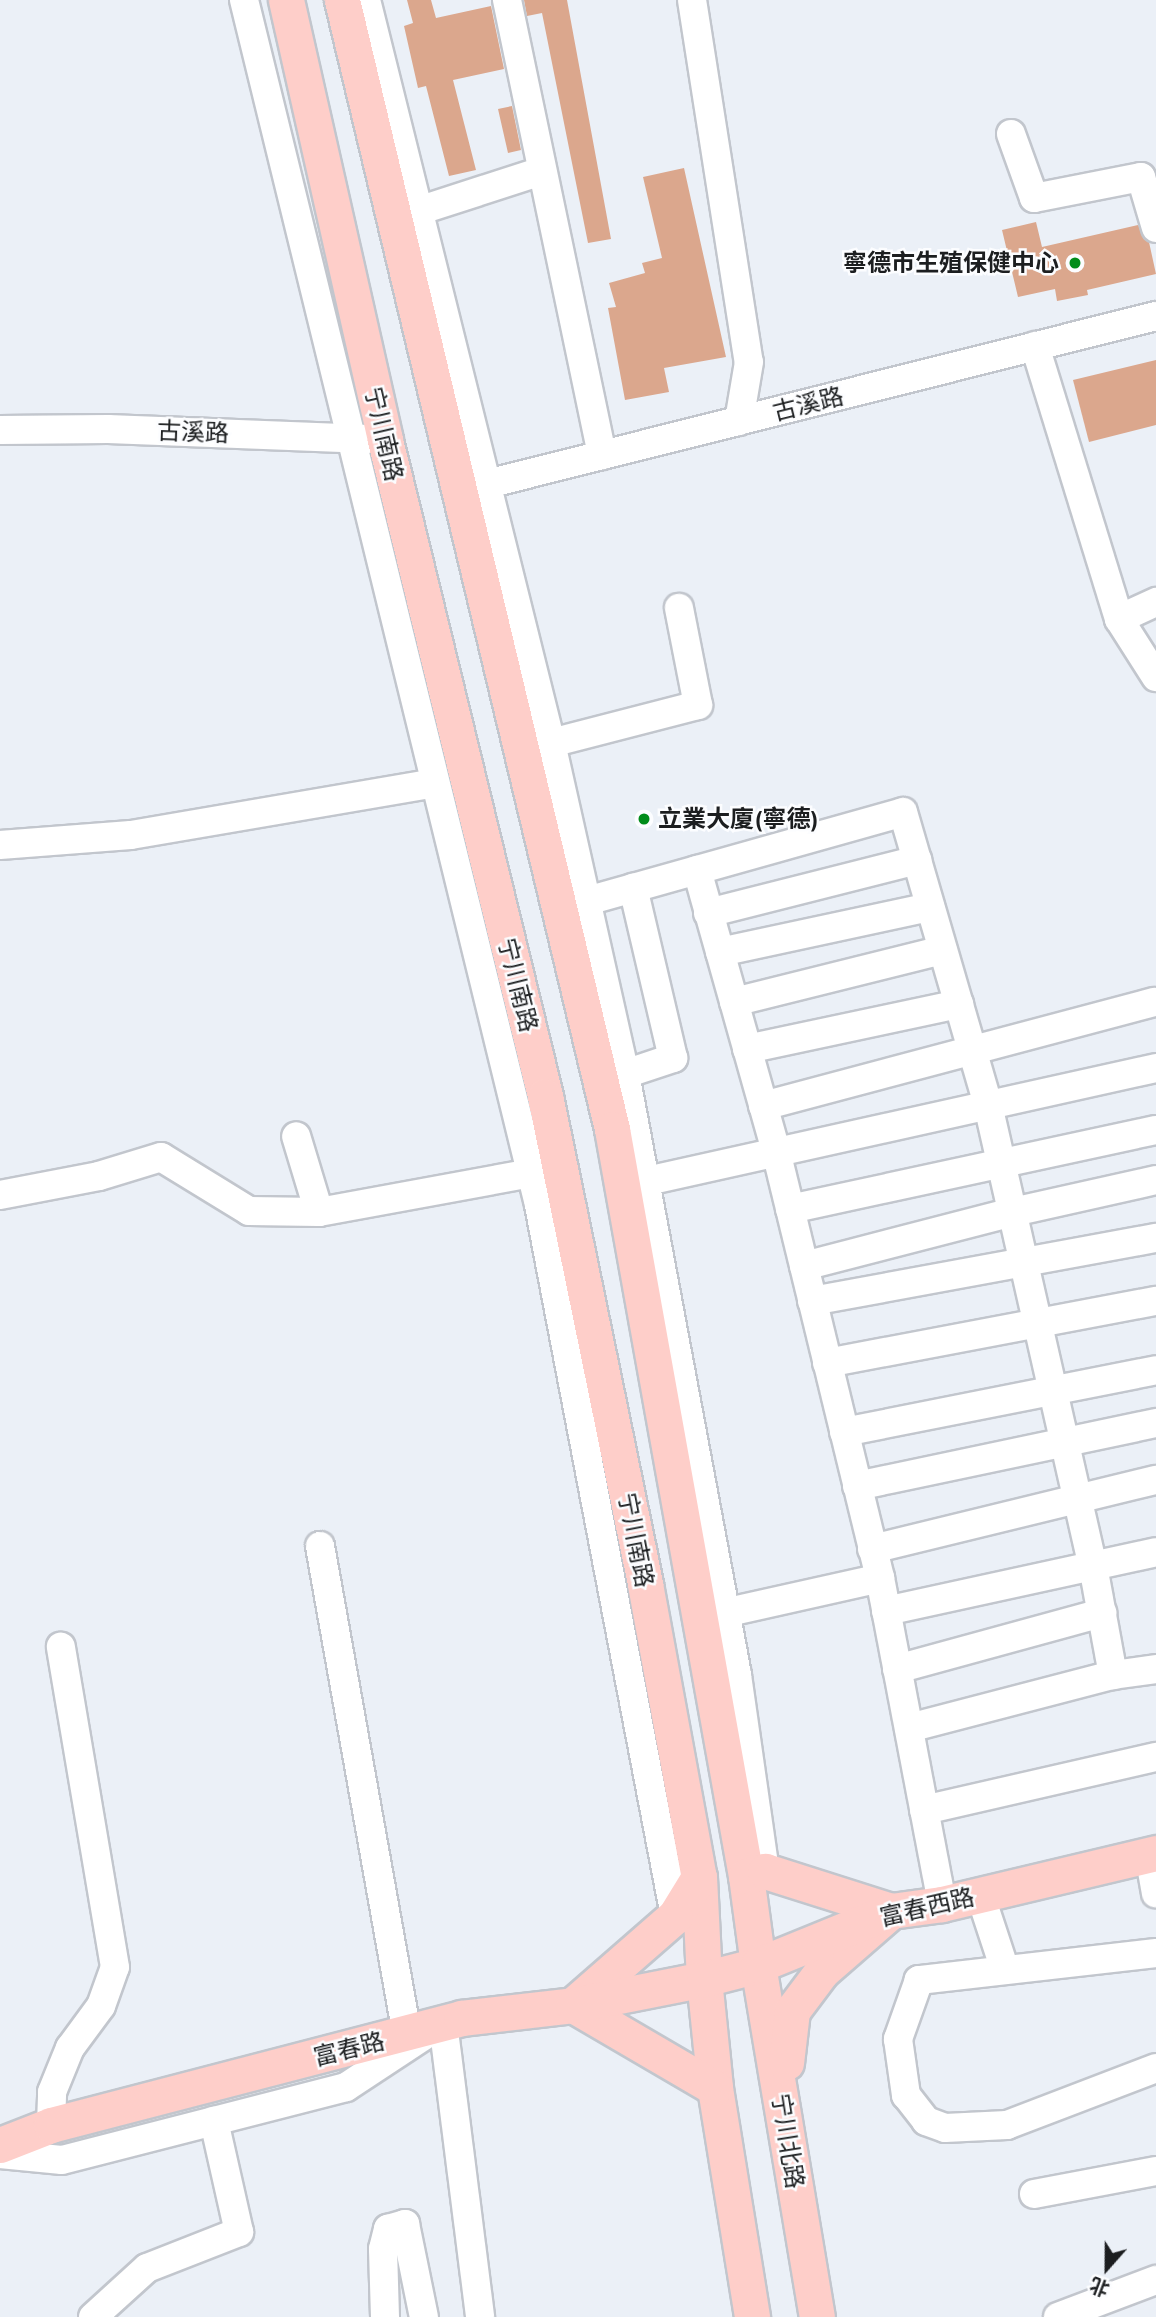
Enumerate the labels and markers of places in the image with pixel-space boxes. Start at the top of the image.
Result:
place label: 寧德市生殖保健中心 [843,249,1059,277]
marker: 寧德市生殖保健中心 [1065,253,1085,273]
place label: 立業大廈(寧德) [658,805,819,833]
marker: 立業大廈(寧德) [636,811,652,827]

